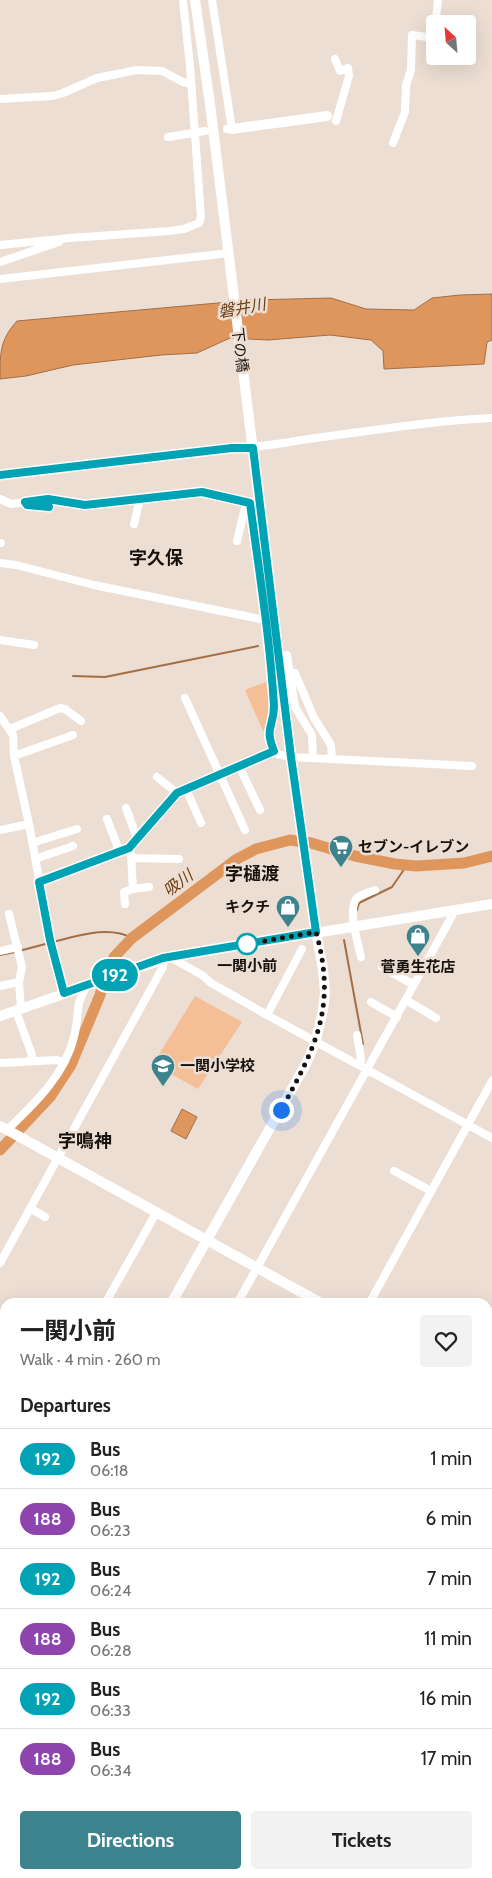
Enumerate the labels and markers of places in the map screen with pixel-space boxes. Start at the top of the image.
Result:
supermarket icon: セブン-イレブン [328,834,354,868]
place label: セブン-イレブン [358,838,469,856]
shop icon: キクチ [275,894,301,928]
place label: キクチ [225,898,270,916]
shop icon: 菅勇生花店 [405,923,431,957]
marker: 一関小前 [236,933,258,955]
place label: 一関小前 [217,957,277,975]
place label: 菅勇生花店 [380,958,456,976]
school or university icon: 一関小学校 [150,1053,176,1087]
place label: 一関小学校 [180,1057,255,1075]

